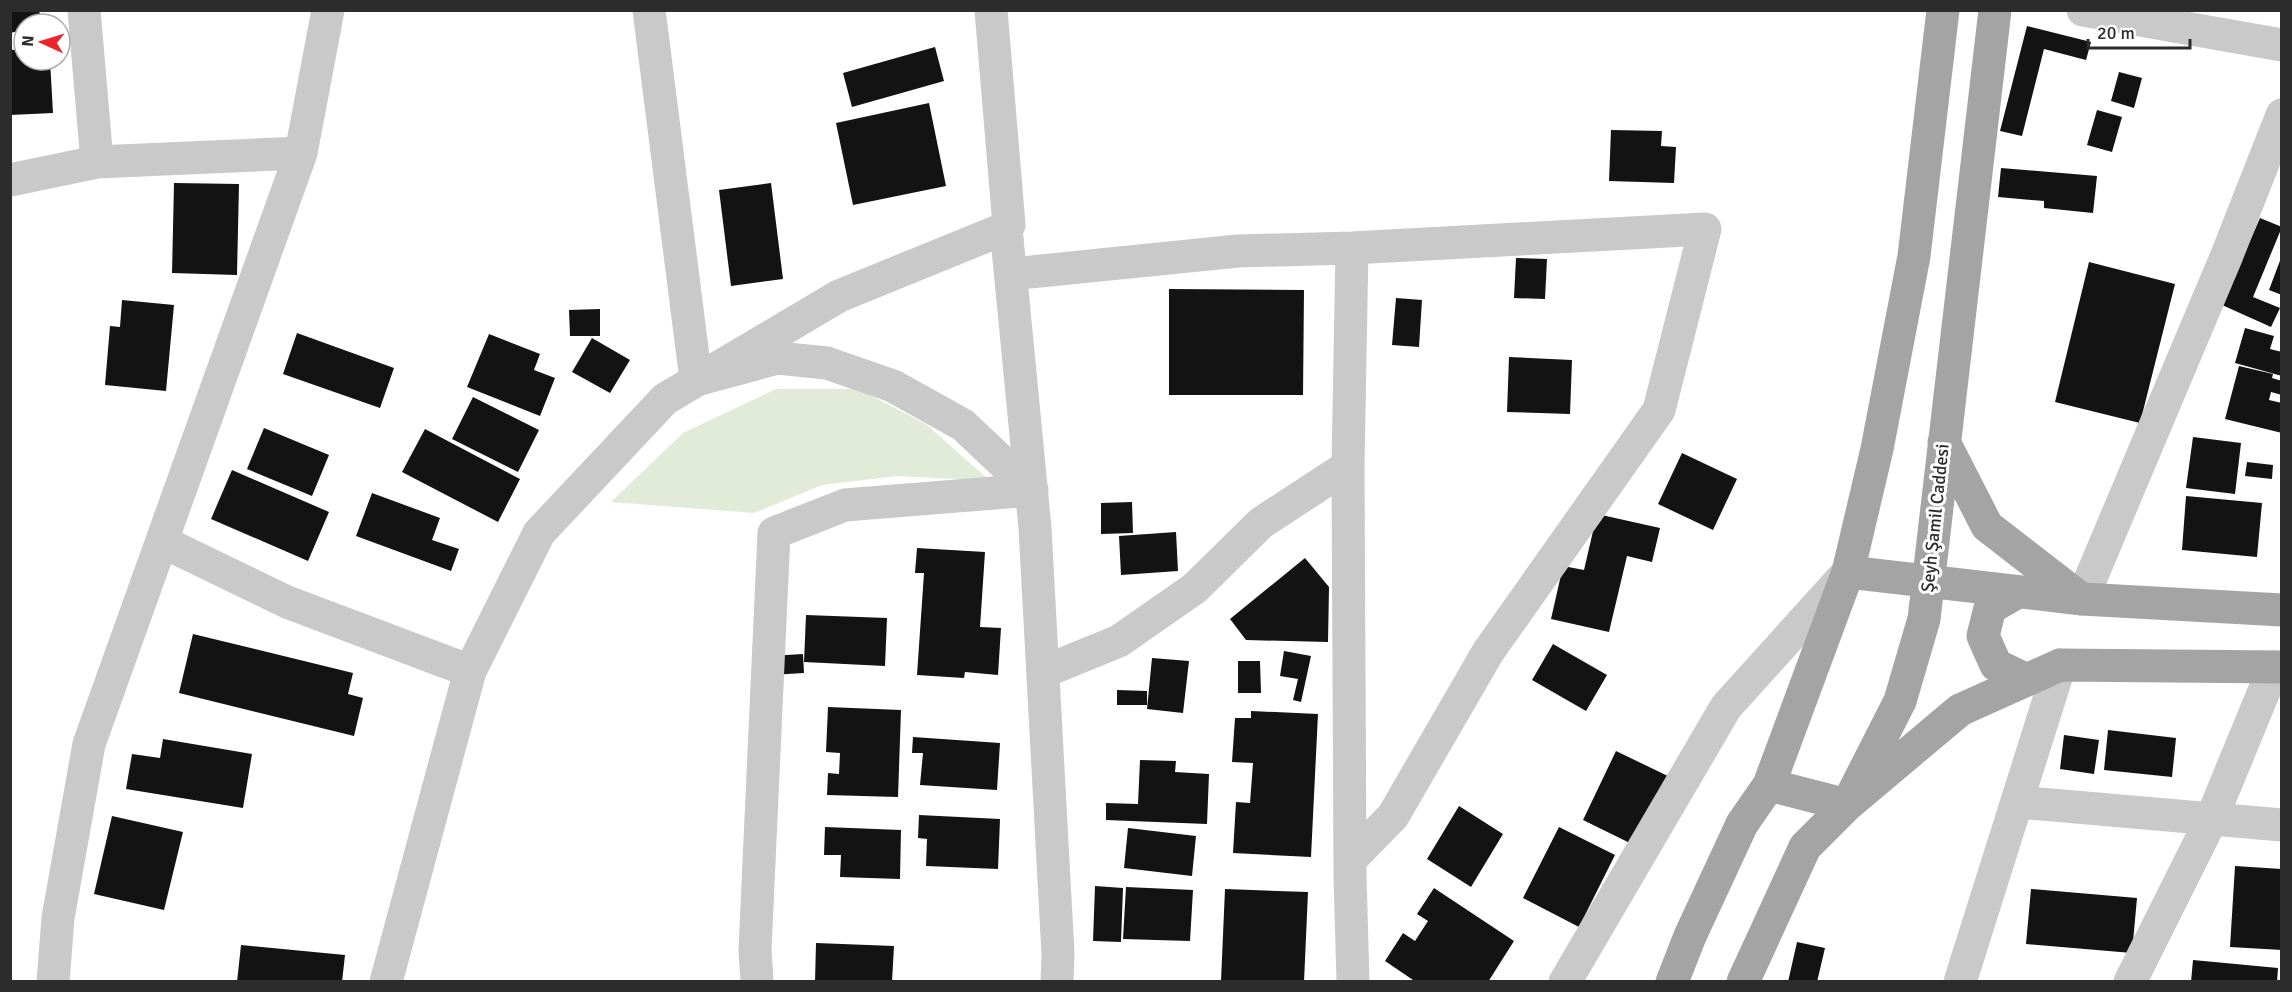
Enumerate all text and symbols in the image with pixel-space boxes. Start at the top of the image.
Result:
north arrow [12,12,72,72]
scale bar [2088,12,2190,50]
text: 20 m [2097,22,2135,44]
text: N [18,35,38,47]
street label: Şeyh Şamil Caddesi [1916,443,1954,593]

